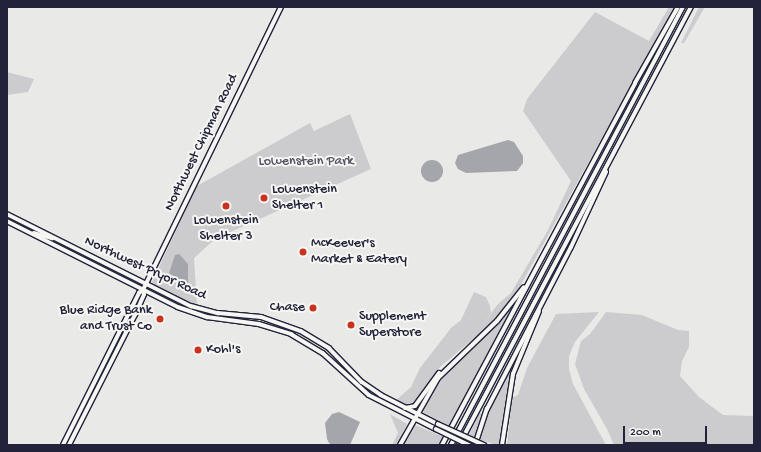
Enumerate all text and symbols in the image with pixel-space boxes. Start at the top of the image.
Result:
street label: Northwest Chipman Road [162,72,242,214]
park label: Lowenstein Park [259,154,353,170]
place label: Lowenstein Shelter 1 [272,182,337,214]
marker: Lowenstein Shelter 1 [259,193,269,203]
marker: Lowenstein Shelter 3 [221,201,231,211]
place label: Lowenstein Shelter 3 [194,213,258,246]
street label: Northwest Pryor Road [81,233,209,305]
place label: McKeever's Market & Eatery [311,236,407,268]
marker: McKeever's Market & Eatery [298,247,308,257]
place label: Chase [270,300,305,316]
place label: Blue Ridge Bank and Trust Co [60,303,152,336]
marker: Chase [308,303,318,313]
place label: Supplement Superstore [359,309,426,342]
marker: Blue Ridge Bank and Trust Co [155,314,165,324]
marker: Supplement Superstore [346,320,356,330]
place label: Kohl's [206,342,240,358]
marker: Kohl's [193,345,203,355]
scale bar [625,418,709,444]
text: 200 m [630,426,661,440]

